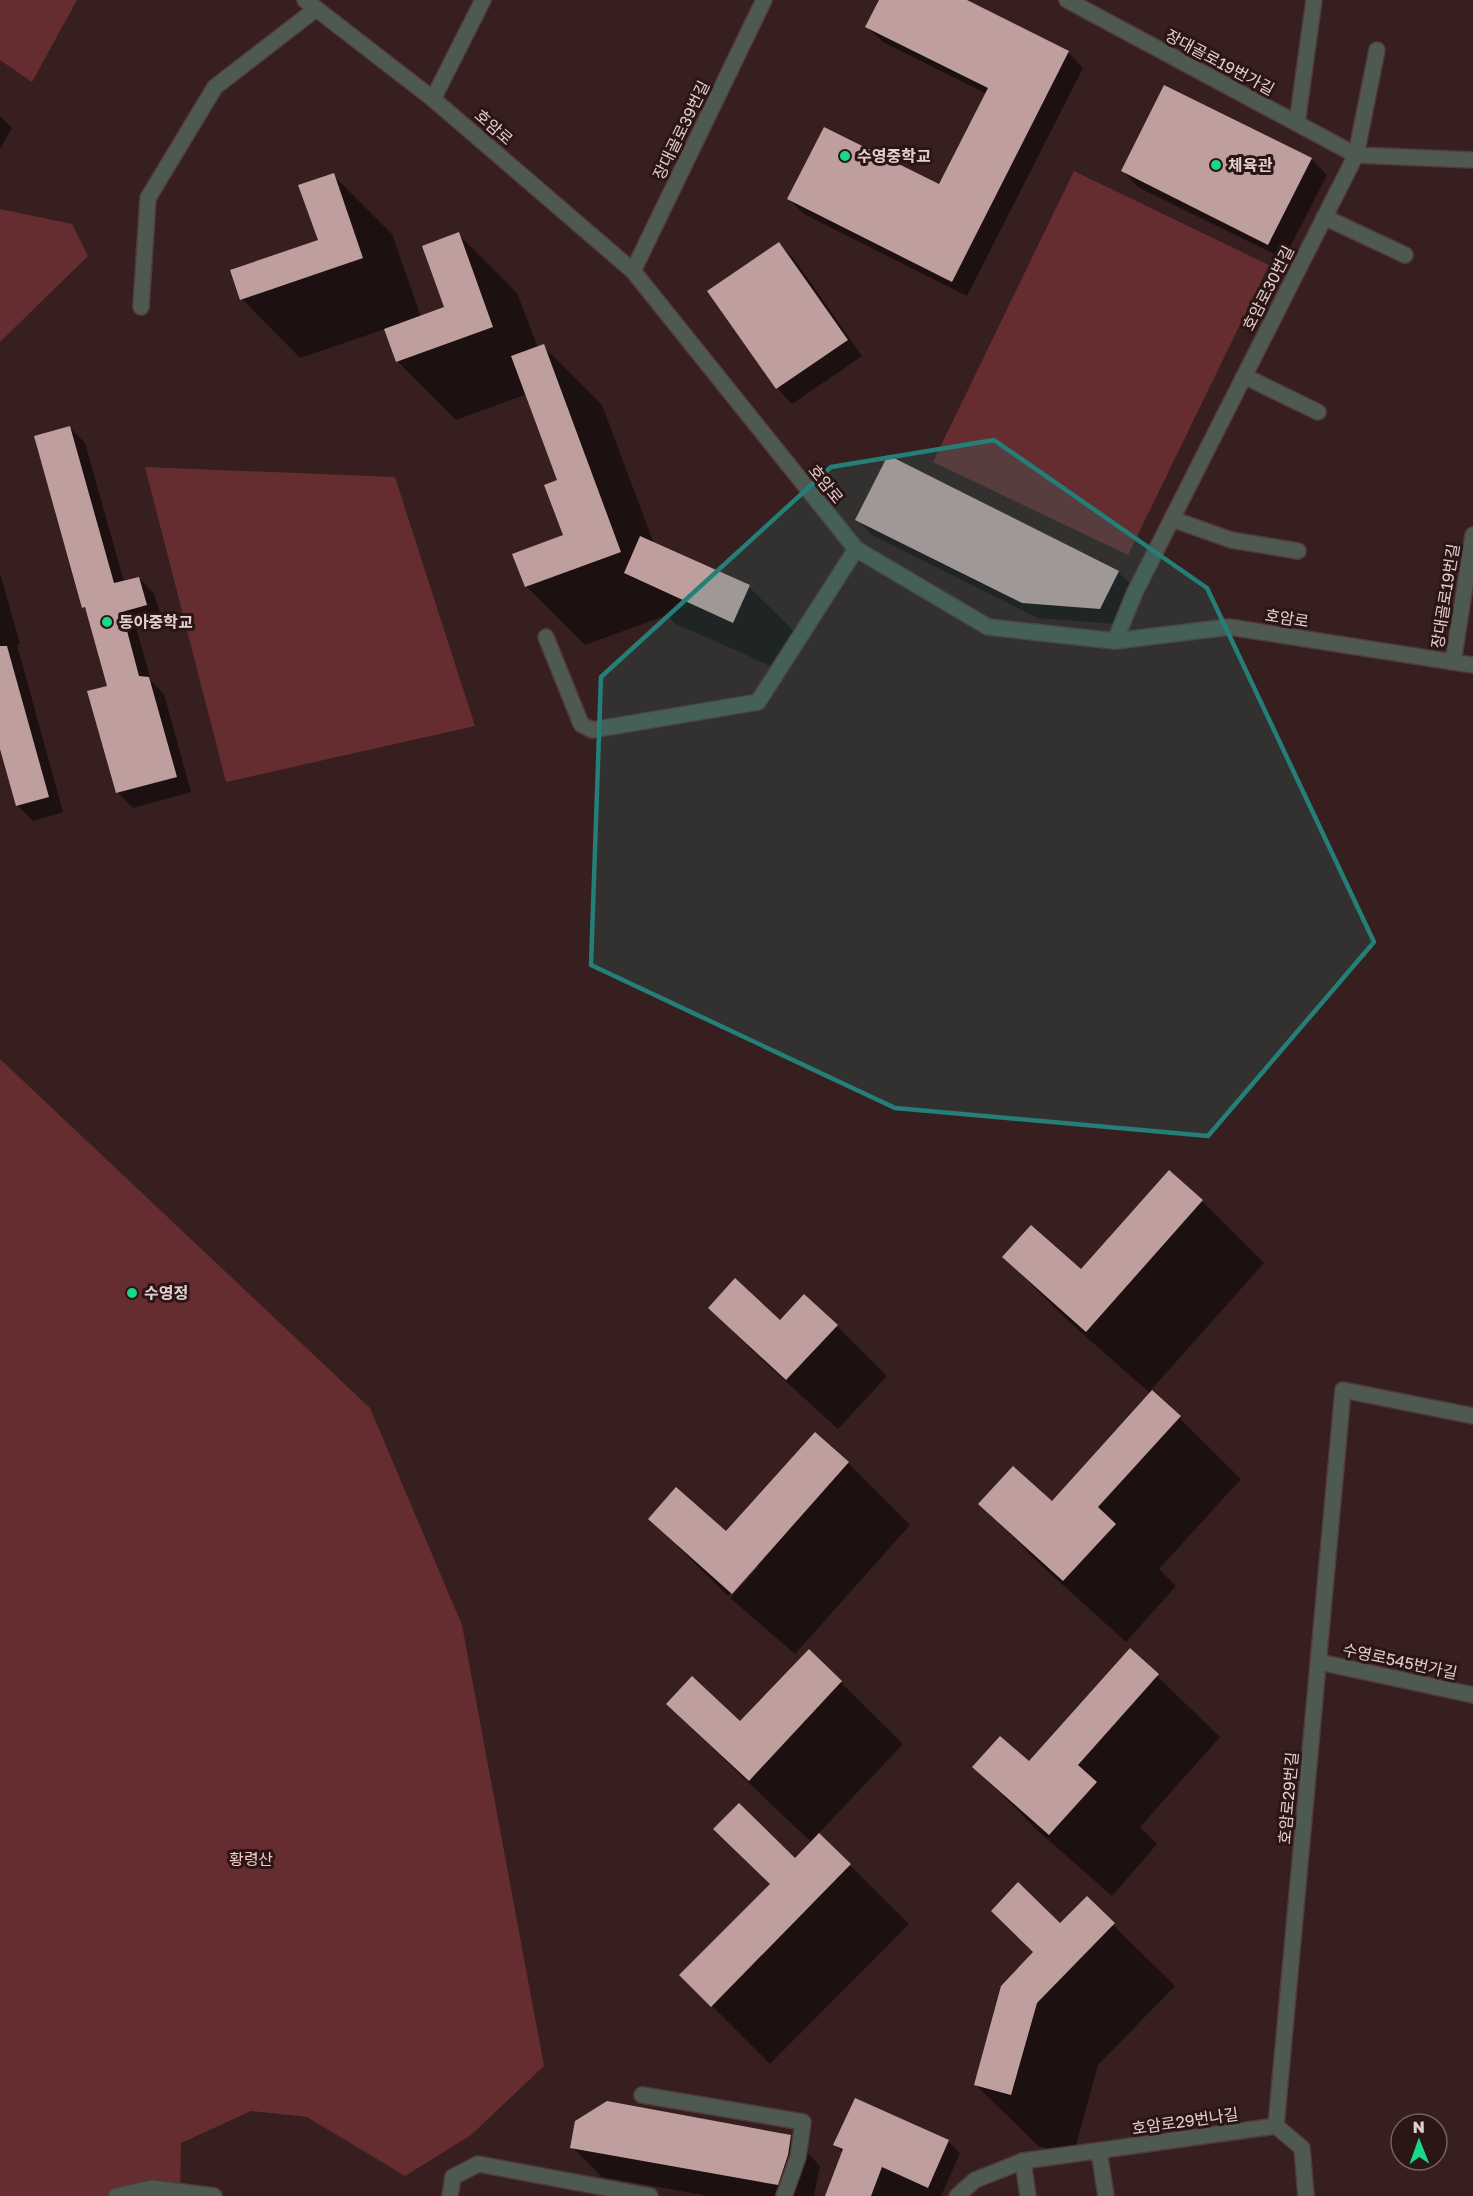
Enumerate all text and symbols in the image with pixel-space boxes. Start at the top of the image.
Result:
street label: 장대골로19번가길 [1162,25,1278,99]
street label: 장대골로39번길 [648,77,714,183]
street label: 호암로 [471,105,517,149]
place label: 수영중학교 [857,146,931,166]
marker: 수영중학교 [838,149,852,163]
place label: 체육관 [1228,155,1272,175]
marker: 체육관 [1209,158,1223,172]
street label: 호암로30번길 [1238,242,1298,334]
street label: 호암로 [804,461,848,508]
street label: 장대골로19번길 [1427,542,1463,650]
street label: 호암로 [1264,605,1311,631]
place label: 동아중학교 [119,612,193,632]
marker: 동아중학교 [100,615,114,629]
place label: 수영정 [144,1283,188,1303]
marker: 수영정 [125,1286,139,1300]
street label: 수영로545번가길 [1341,1639,1459,1683]
street label: 호암로29번길 [1274,1751,1302,1845]
park label: 황령산 [229,1849,273,1869]
street label: 호암로29번나길 [1130,2104,1240,2138]
north arrow [1389,2112,1449,2172]
text: N [1412,2117,1425,2137]

